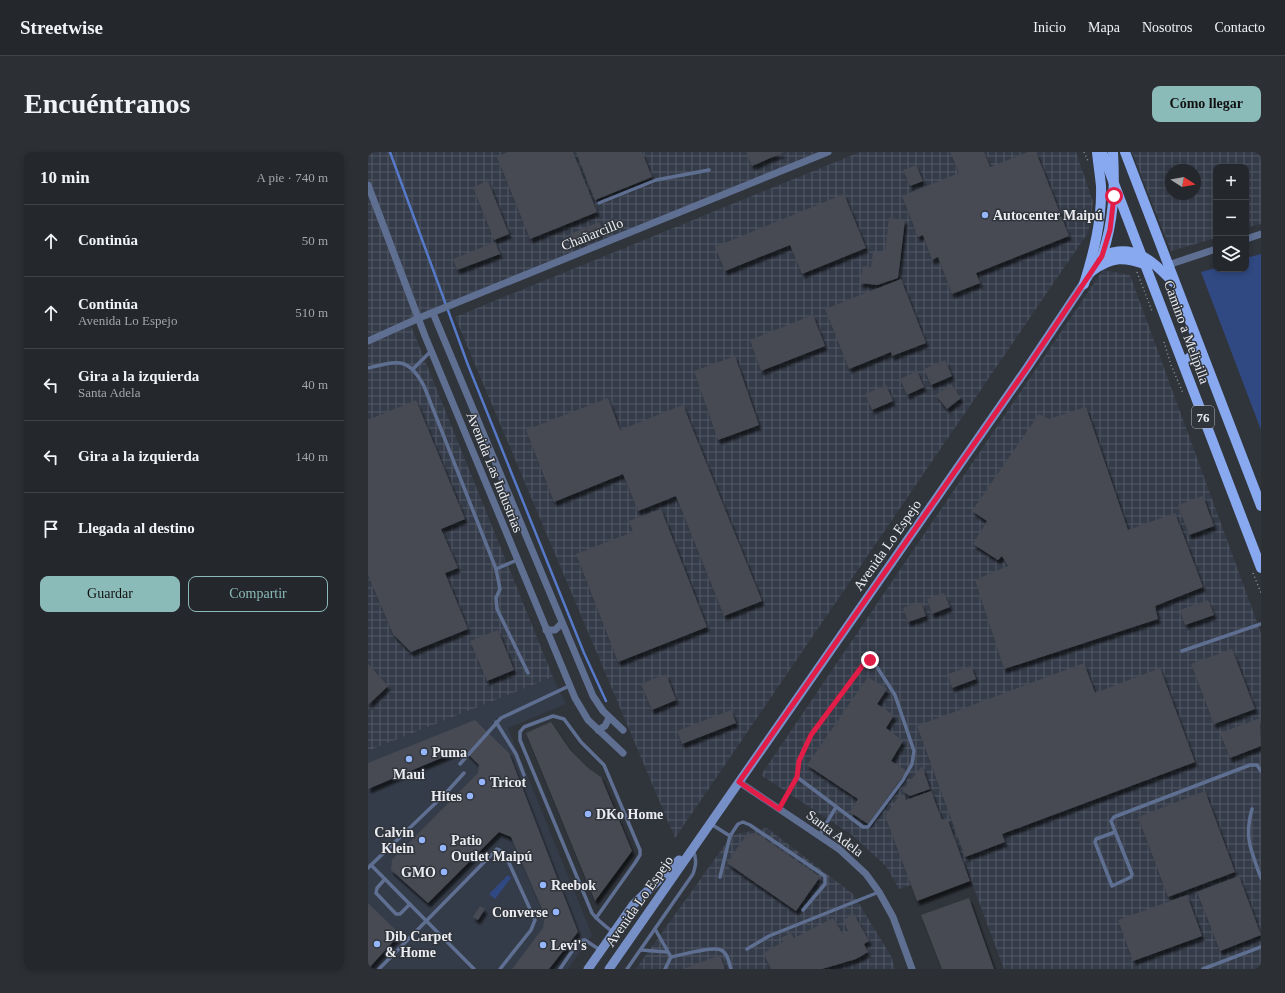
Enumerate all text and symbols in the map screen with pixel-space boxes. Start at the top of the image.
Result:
text: Streetwise [20,17,103,38]
text: Inicio [1033,20,1066,35]
text: Mapa [1088,20,1120,35]
text: Nosotros [1142,20,1192,35]
text: Contacto [1214,20,1265,35]
button: Cómo llegar [1152,86,1261,122]
text: Encuéntranos [24,88,190,119]
north arrow [1165,164,1201,200]
map controls [1213,164,1249,272]
button: + [1213,164,1249,200]
text: 10 min [40,168,90,187]
text: A pie · 740 m [257,170,328,185]
route start [1105,187,1123,205]
button: − [1213,200,1249,236]
place label: Autocenter Maipú [993,208,1103,223]
marker: Autocenter Maipú [980,210,990,220]
street label: Chañarcillo [559,215,625,254]
icon: ahead [40,230,62,252]
text: Continúa [78,232,138,248]
text: 50 m [302,233,328,248]
button: layers [1213,236,1249,272]
street label: Camino a Melipilla [1161,278,1212,387]
text: Continúa [78,296,138,312]
icon: ahead [40,302,62,324]
text: 510 m [295,305,328,320]
text: Avenida Lo Espejo [78,313,177,328]
text: Gira a la izquierda [78,368,199,384]
icon: left [40,374,62,396]
text: 40 m [302,377,328,392]
text: Santa Adela [78,385,140,400]
road number: 76 [1192,406,1214,428]
street label: Avenida Las Industrias [463,410,526,535]
icon: left [40,446,62,468]
text: Gira a la izquierda [78,448,199,464]
text: 140 m [295,449,328,464]
street label: Avenida Lo Espejo [851,497,924,593]
icon: arrive [40,518,62,540]
text: Llegada al destino [78,520,195,536]
button: Guardar [40,576,180,612]
button: Compartir [188,576,328,612]
route end [861,651,879,669]
place label: Puma [432,745,467,760]
marker: Puma [419,747,429,757]
marker: Maui [404,754,414,764]
place label: Maui [393,767,425,782]
place label: Tricot [490,775,527,790]
marker: Tricot [477,777,487,787]
place label: Hites [431,789,463,804]
marker: Hites [465,791,475,801]
place label: DKo Home [596,807,663,822]
street label: Santa Adela [803,807,867,860]
marker: DKo Home [583,809,593,819]
place label: Calvin Klein [374,825,414,856]
place label: Patio Outlet Maipú [451,833,532,864]
marker: Calvin Klein [417,835,427,845]
marker: Patio Outlet Maipú [438,843,448,853]
street label: Avenida Lo Espejo [603,853,676,949]
place label: GMO [401,865,436,880]
marker: GMO [439,867,449,877]
place label: Reebok [551,878,596,893]
marker: Reebok [538,880,548,890]
place label: Converse [492,905,548,920]
marker: Converse [551,907,561,917]
place label: Dib Carpet & Home [385,929,453,960]
place label: Levi's [551,938,587,953]
marker: Dib Carpet & Home [372,939,382,949]
marker: Levi's [538,940,548,950]

